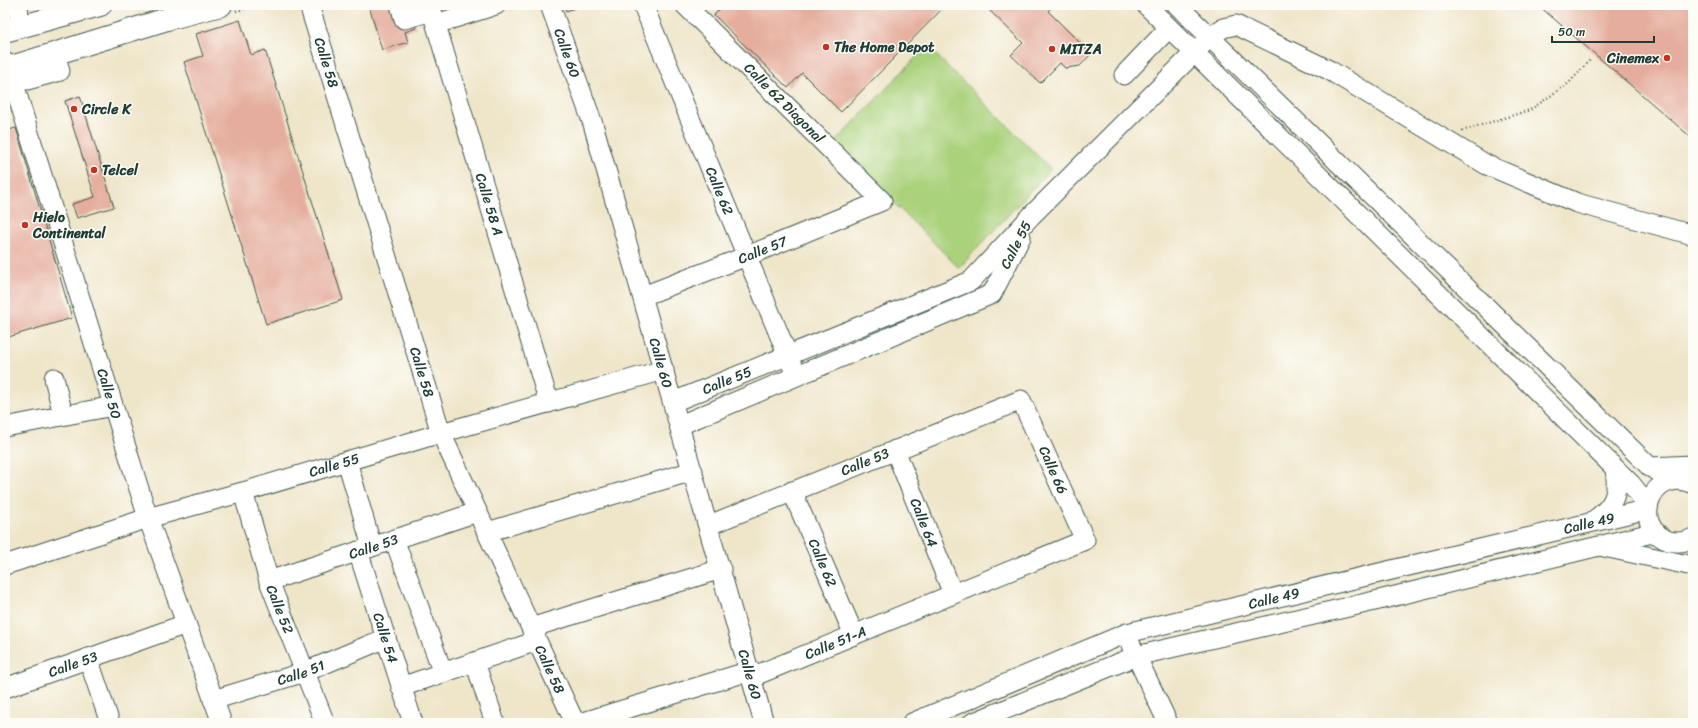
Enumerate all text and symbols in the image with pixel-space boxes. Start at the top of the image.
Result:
scale bar [1552,18,1654,44]
text: 50 m [1558,21,1585,43]
street label: Calle 60 [547,25,588,82]
street label: Calle 58 [307,34,346,91]
place label: The Home Depot [834,35,935,60]
place label: MITZA [1059,37,1102,62]
marker: The Home Depot [821,42,831,52]
marker: MITZA [1047,44,1057,54]
place label: Cinemex [1606,46,1660,71]
marker: Cinemex [1662,53,1672,63]
street label: Calle 62 Diagonal [738,57,831,150]
place label: Circle K [81,97,132,122]
marker: Circle K [69,104,79,114]
place label: Telcel [102,158,139,183]
street label: Calle 62 [699,163,741,219]
marker: Telcel [89,165,99,175]
street label: Calle 58 A [468,170,511,239]
place label: Hielo Continental [32,205,106,246]
street label: Calle 55 [993,216,1039,274]
marker: Hielo Continental [20,220,30,230]
street label: Calle 57 [734,228,792,271]
street label: Calle 60 [642,335,680,391]
street label: Calle 58 [403,344,442,401]
street label: Calle 55 [698,359,756,401]
street label: Calle 50 [90,365,129,422]
street label: Calle 53 [837,441,894,483]
street label: Calle 66 [1031,442,1075,498]
street label: Calle 55 [306,445,363,484]
street label: Calle 64 [903,494,945,551]
street label: Calle 49 [1561,505,1618,541]
street label: Calle 53 [345,526,402,566]
street label: Calle 62 [801,534,844,591]
street label: Calle 49 [1246,580,1302,616]
street label: Calle 52 [259,581,301,638]
street label: Calle 54 [366,609,406,666]
street label: Calle 51-A [801,619,870,666]
street label: Calle 58 [528,640,573,698]
street label: Calle 53 [45,644,101,684]
street label: Calle 60 [731,646,769,703]
street label: Calle 51 [274,653,329,692]

